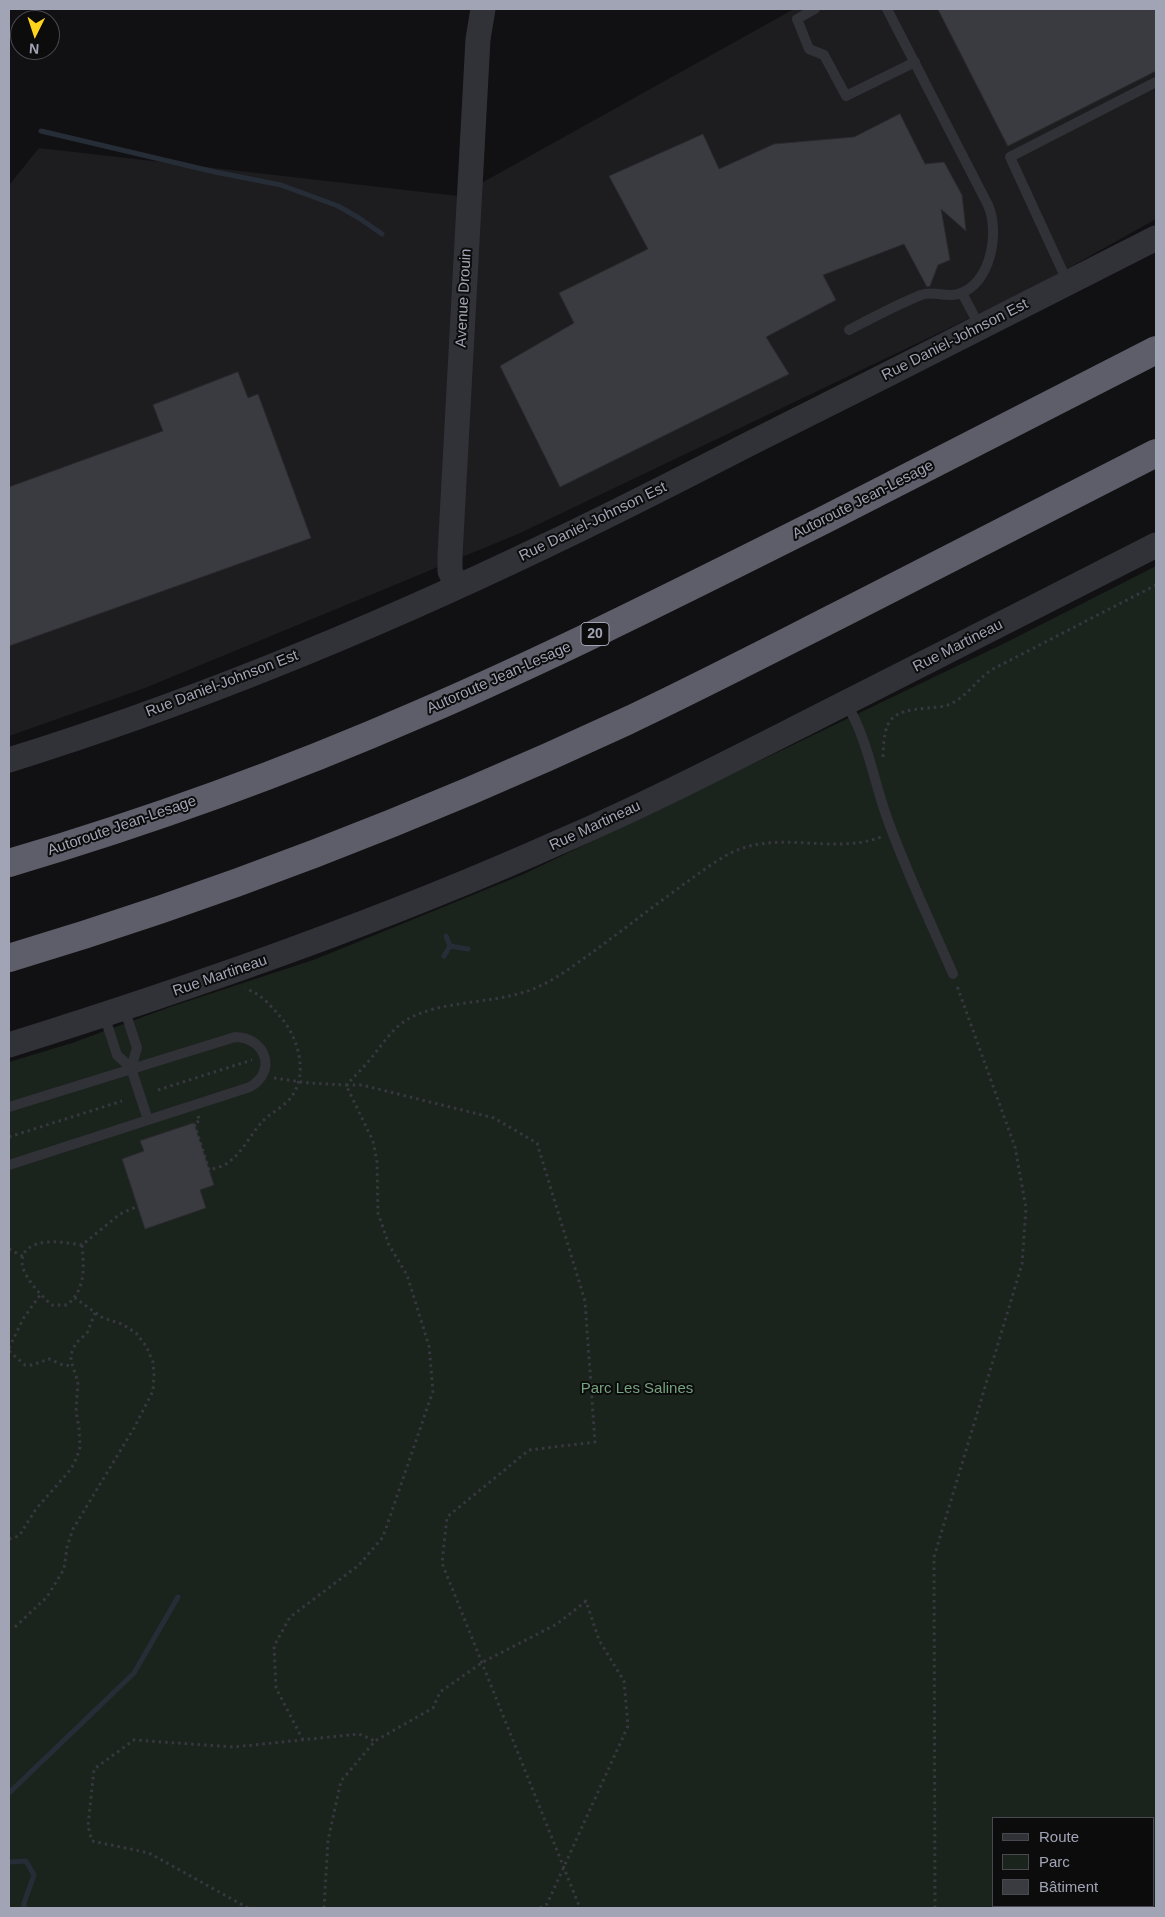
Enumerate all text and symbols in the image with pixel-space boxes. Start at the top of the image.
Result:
north arrow [10,10,60,60]
text: N [28,41,40,57]
street label: Avenue Drouin [452,248,476,348]
street label: Rue Daniel-Johnson Est [879,295,1031,385]
street label: Autoroute Jean-Lesage [789,457,937,543]
street label: Rue Daniel-Johnson Est [516,478,670,566]
street label: Rue Martineau [910,616,1006,676]
road number: 20 [581,622,609,646]
street label: Autoroute Jean-Lesage [424,638,574,718]
street label: Rue Daniel-Johnson Est [143,647,301,721]
street label: Autoroute Jean-Lesage [45,792,199,860]
street label: Rue Martineau [547,797,643,855]
street label: Rue Martineau [171,951,269,1001]
park label: Parc Les Salines [581,1380,693,1398]
legend [992,1817,1155,1907]
text: Route [1039,1828,1079,1845]
text: Parc [1039,1853,1070,1870]
text: Bâtiment [1039,1878,1098,1895]

